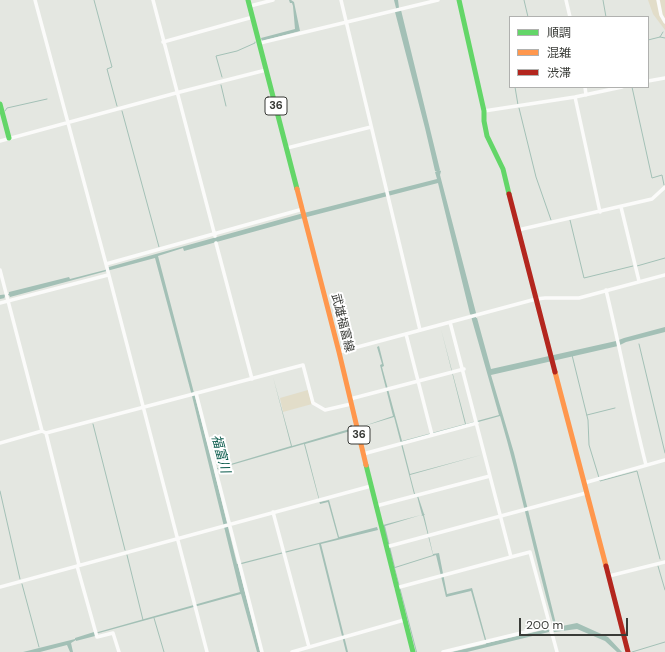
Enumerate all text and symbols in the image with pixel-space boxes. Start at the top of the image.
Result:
legend [509,16,649,88]
text: 順調 [547,25,571,41]
text: 混雑 [547,45,571,61]
text: 渋滞 [547,65,571,81]
road number: 36 [265,97,287,115]
street label: 武雄福富線 [328,292,356,354]
road number: 36 [348,426,370,444]
water label: 福富川 [207,433,233,475]
scale bar [521,610,630,636]
text: 200 m [526,617,563,633]

